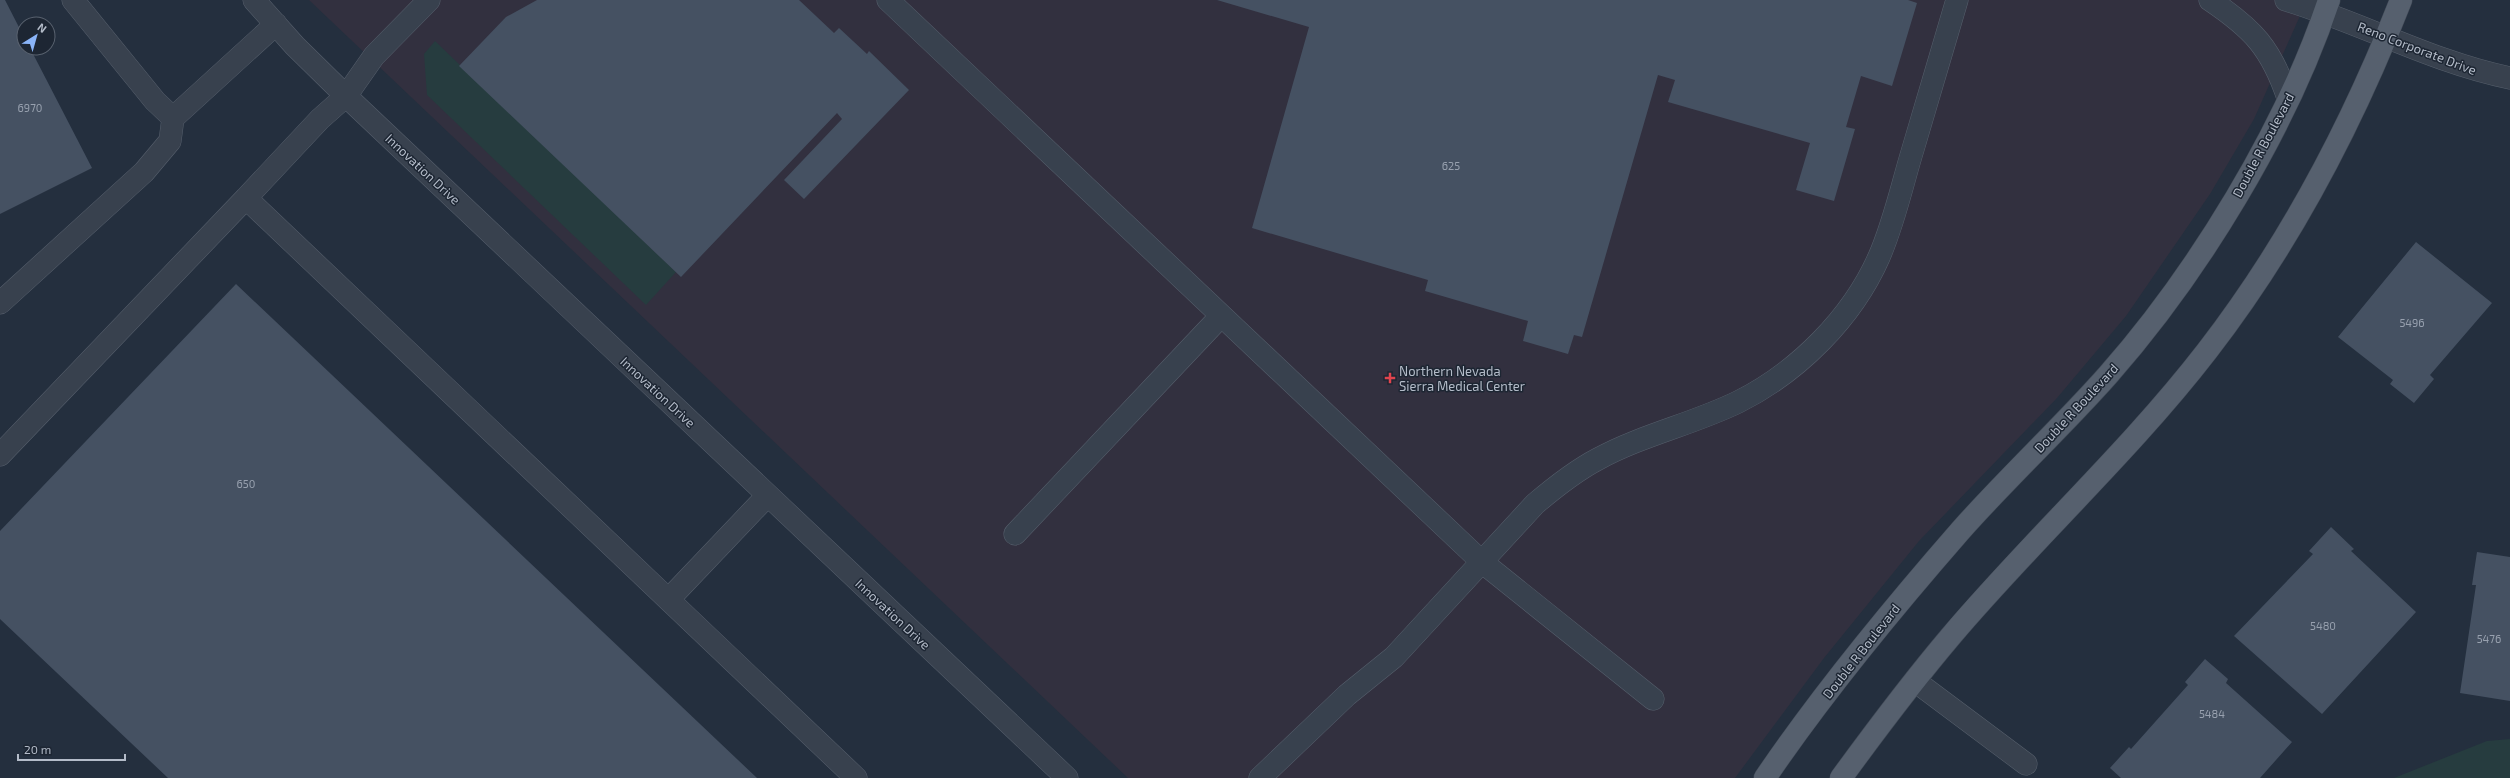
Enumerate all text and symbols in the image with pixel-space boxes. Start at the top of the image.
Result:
north arrow [16,16,56,56]
street label: Reno Corporate Drive [2355,18,2479,78]
text: N [35,20,49,35]
street label: Double R Boulevard [2229,90,2297,200]
house number: 6970 [18,101,42,114]
street label: Innovation Drive [382,130,464,208]
house number: 625 [1442,159,1460,172]
house number: 5496 [2399,316,2425,329]
street label: Innovation Drive [617,353,699,431]
street label: Double R Boulevard [2031,360,2121,456]
place label: Northern Nevada Sierra Medical Center [1399,363,1525,394]
marker: Northern Nevada Sierra Medical Center [1384,372,1396,384]
house number: 650 [237,477,255,490]
street label: Innovation Drive [852,575,934,653]
street label: Double R Boulevard [1819,600,1903,702]
house number: 5480 [2310,619,2336,632]
house number: 5476 [2477,632,2501,645]
house number: 5484 [2199,707,2225,720]
scale bar [18,736,125,762]
text: 20 m [24,742,51,756]

